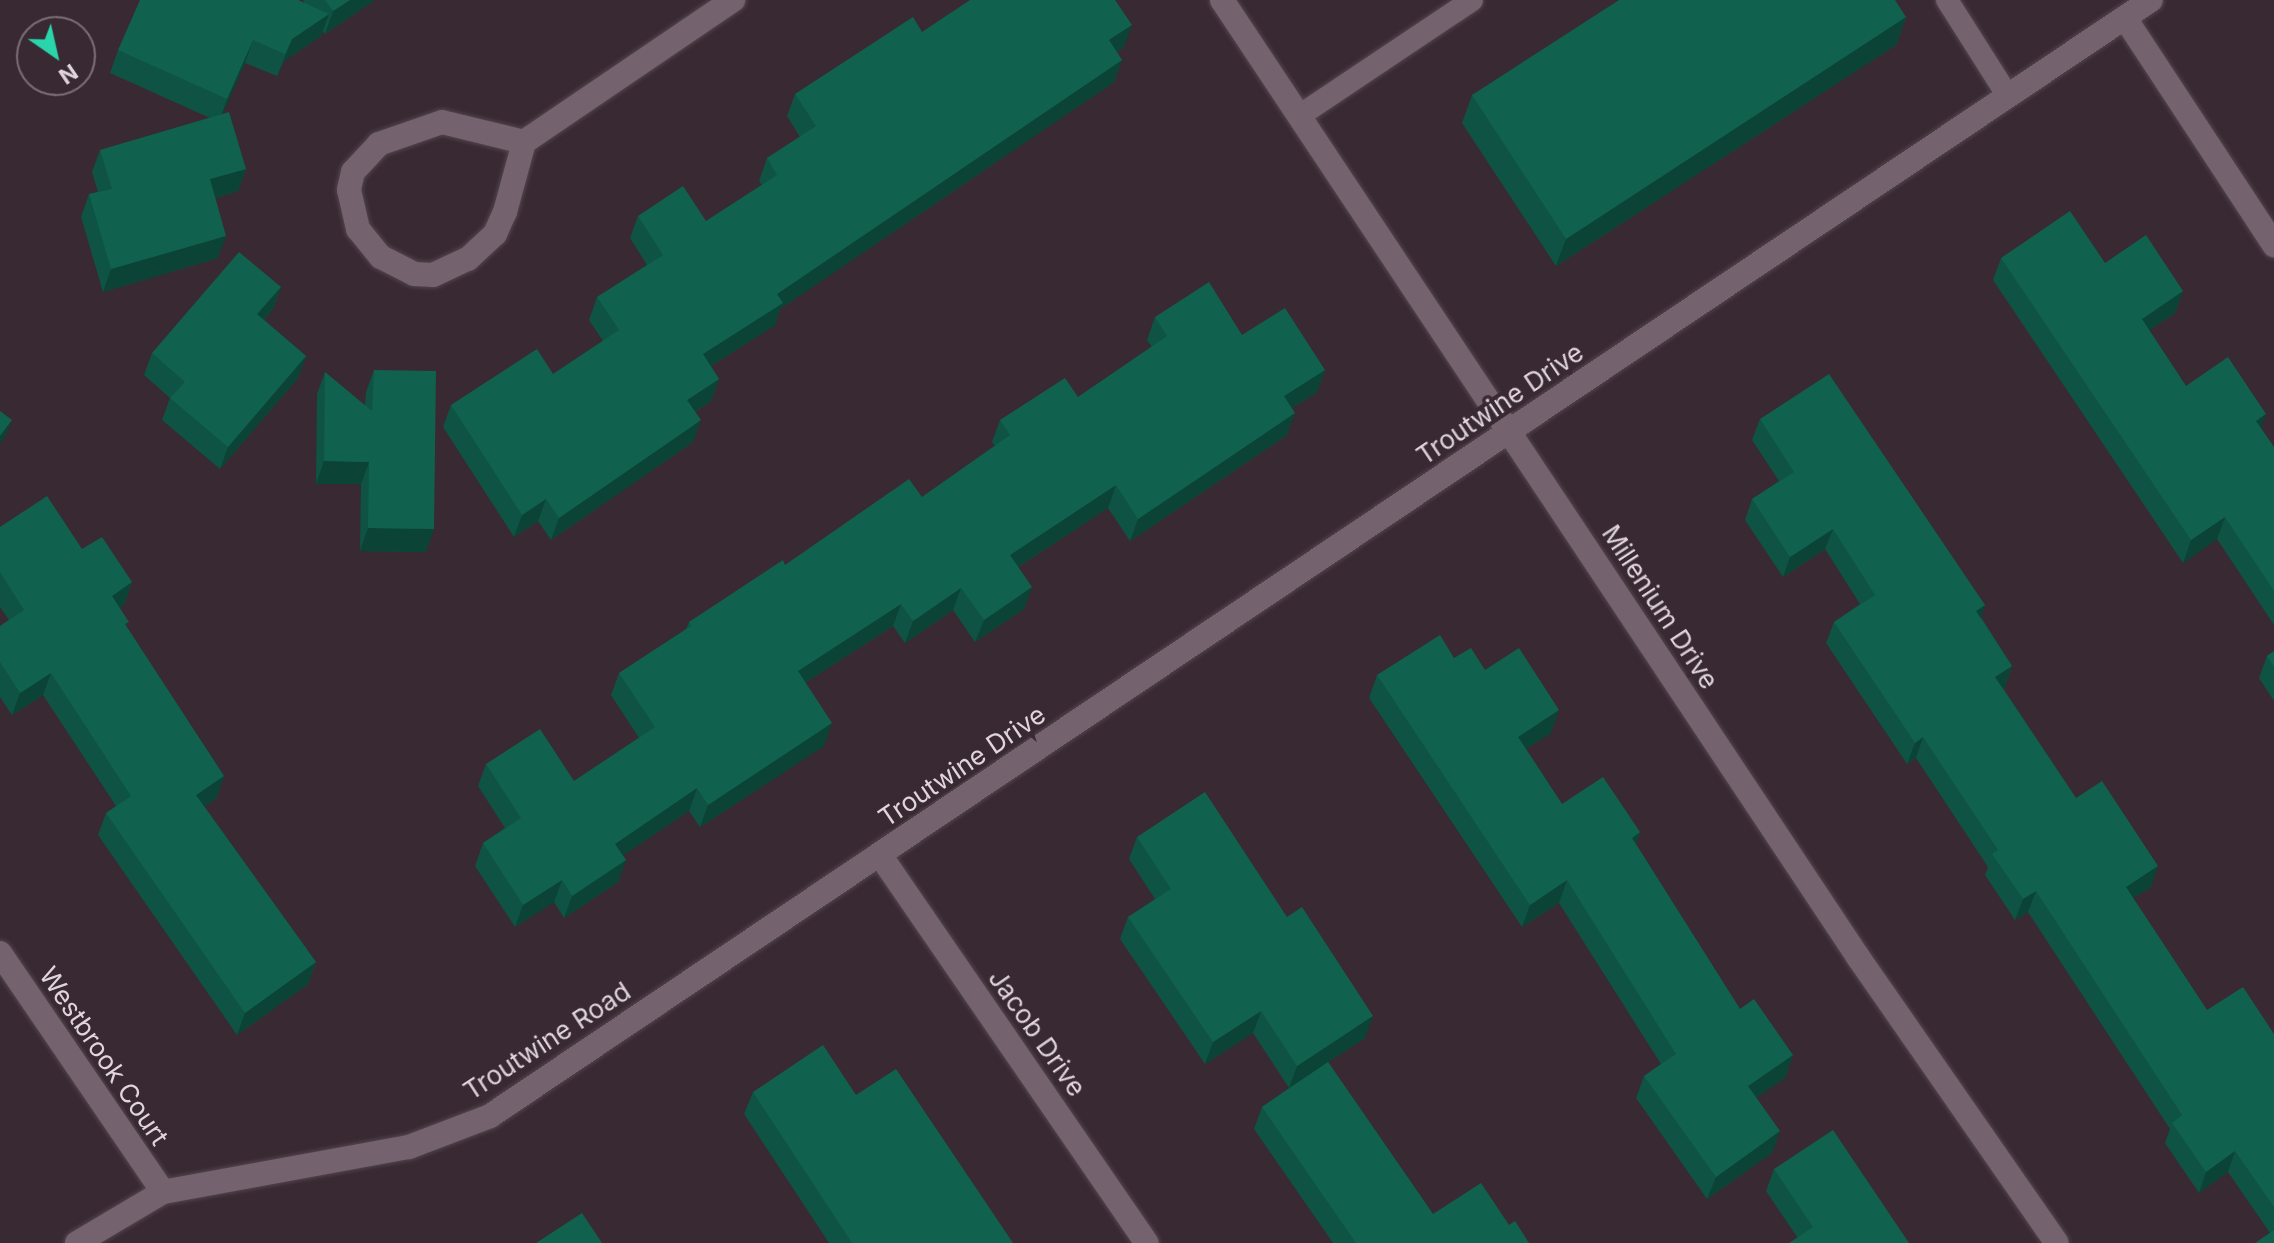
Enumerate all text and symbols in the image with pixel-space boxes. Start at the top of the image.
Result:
north arrow [16,16,96,96]
text: N [54,59,83,90]
street label: Troutwine Drive [1411,337,1589,471]
street label: Millenium Drive [1595,519,1725,695]
street label: Troutwine Drive [873,699,1051,833]
street label: Westbrook Court [33,961,175,1151]
street label: Jacob Drive [982,964,1092,1102]
street label: Troutwine Road [458,975,636,1107]

